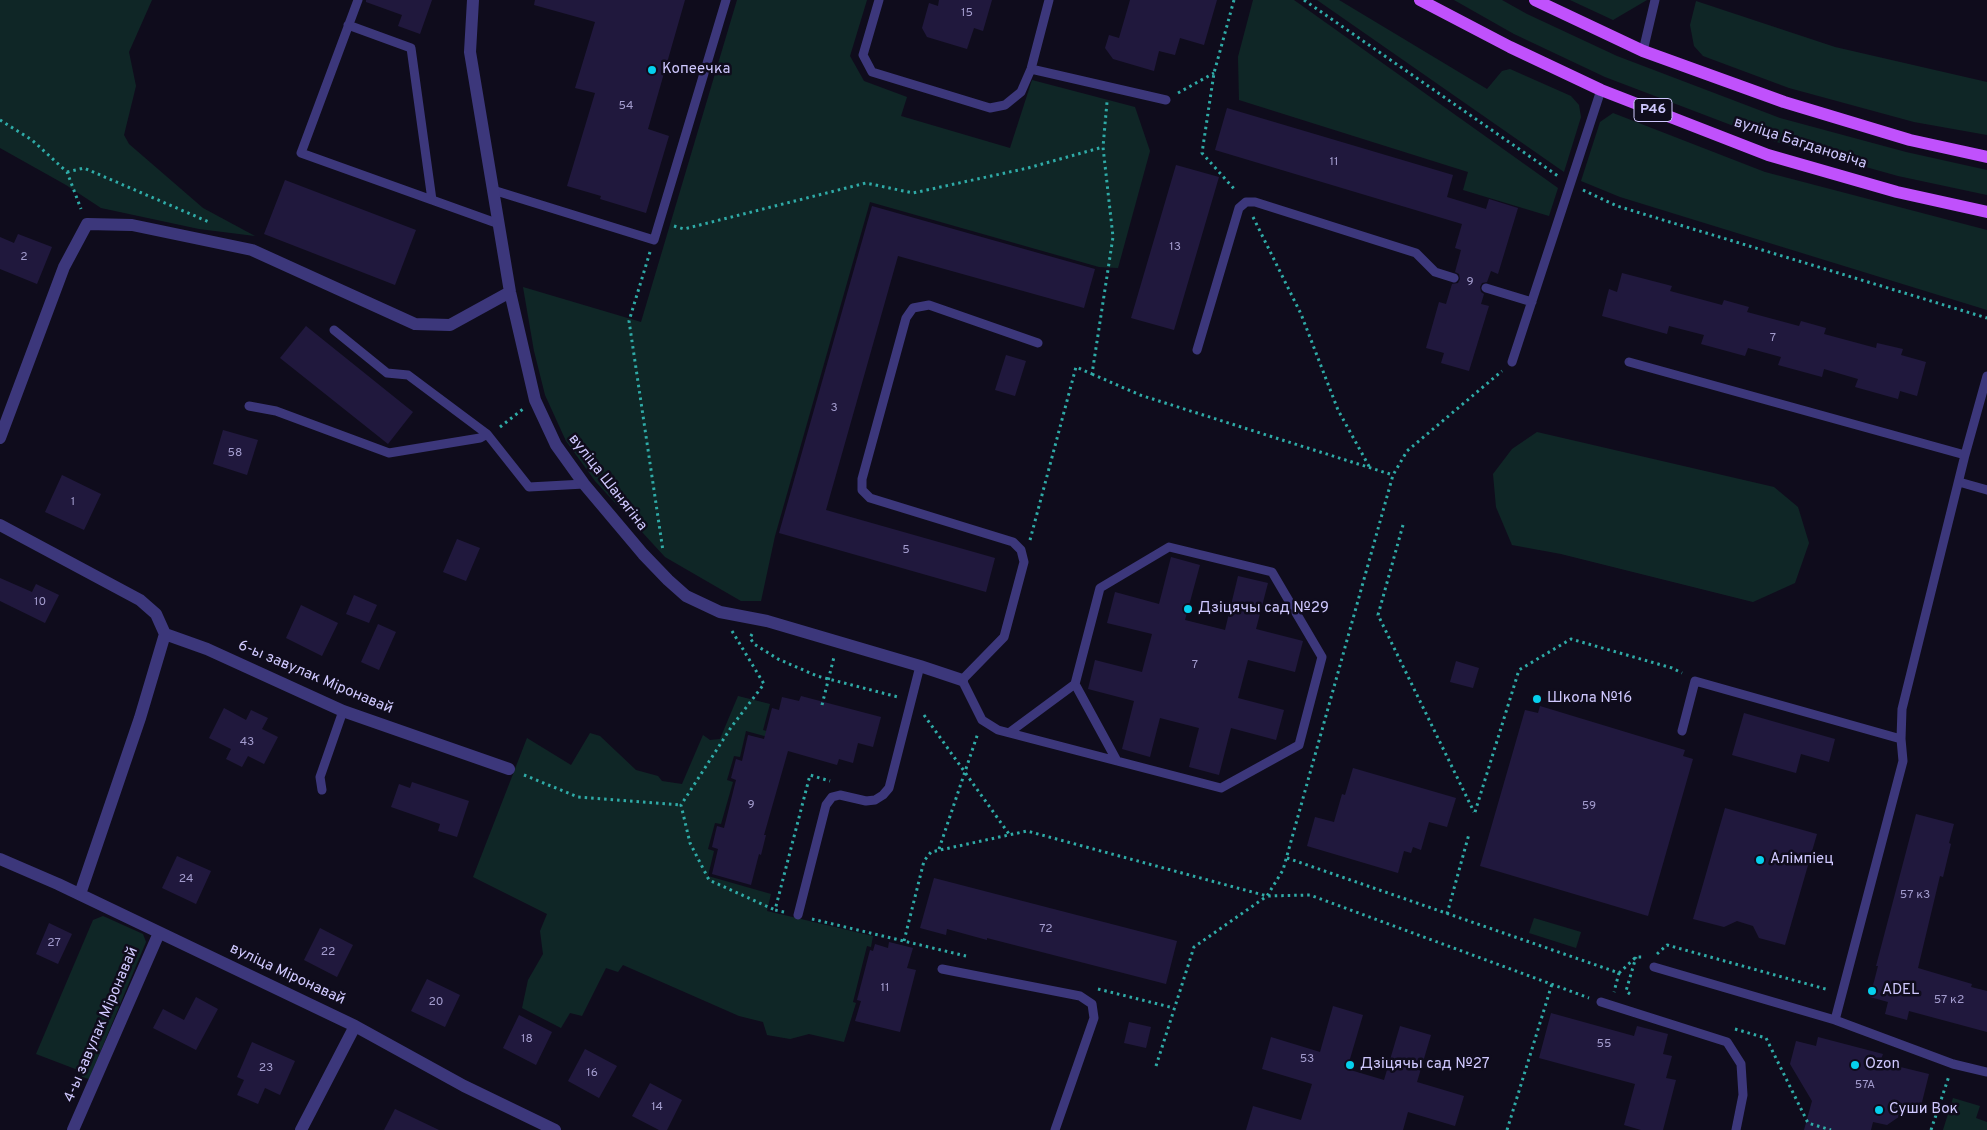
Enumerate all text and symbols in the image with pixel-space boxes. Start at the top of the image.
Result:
house number: 15 [961,7,973,21]
place label: Копеечка [662,61,730,79]
marker: Копеечка [646,64,658,76]
road number: Р46 [1634,98,1672,122]
house number: 54 [618,100,634,114]
street label: вуліца Багдановіча [1731,114,1869,174]
house number: 11 [1330,156,1338,170]
house number: 13 [1169,241,1181,255]
house number: 2 [20,251,28,265]
house number: 9 [1466,276,1474,290]
house number: 7 [1770,332,1776,346]
house number: 3 [830,402,838,416]
street label: вуліца Шанягіна [564,431,650,535]
house number: 58 [228,447,242,461]
house number: 1 [71,496,75,510]
house number: 5 [902,544,910,558]
house number: 10 [34,596,46,610]
place label: Дзіцячы сад №29 [1198,600,1329,618]
marker: Дзіцячы сад №29 [1182,603,1194,615]
street label: 6-ы завулак Міронавай [235,637,395,719]
house number: 7 [1192,659,1198,673]
place label: Школа №16 [1547,690,1632,708]
marker: Школа №16 [1531,693,1543,705]
house number: 43 [240,736,254,750]
house number: 9 [747,799,755,813]
house number: 59 [1582,800,1596,814]
place label: Алімпіец [1770,851,1833,869]
marker: Алімпіец [1754,854,1766,866]
house number: 24 [179,873,193,887]
house number: 57 к3 [1900,889,1930,903]
house number: 72 [1039,923,1053,937]
house number: 27 [47,937,61,951]
street label: вуліца Міронавай [227,940,347,1010]
street label: 4-ы завулак Міронавай [61,945,143,1105]
house number: 22 [321,946,335,960]
house number: 11 [881,982,889,996]
place label: ADEL [1882,982,1919,1000]
marker: ADEL [1866,985,1878,997]
house number: 57 к2 [1934,994,1964,1008]
house number: 20 [428,996,444,1010]
house number: 18 [521,1033,533,1047]
house number: 55 [1597,1038,1611,1052]
house number: 53 [1300,1053,1314,1067]
place label: Дзіцячы сад №27 [1360,1056,1490,1074]
place label: Ozon [1865,1056,1900,1074]
marker: Дзіцячы сад №27 [1344,1059,1356,1071]
marker: Ozon [1849,1059,1861,1071]
house number: 23 [259,1062,273,1076]
house number: 16 [586,1067,598,1081]
house number: 57А [1855,1079,1875,1093]
house number: 14 [651,1101,663,1115]
place label: Суши Вок [1889,1101,1958,1119]
marker: Суши Вок [1873,1104,1885,1116]

